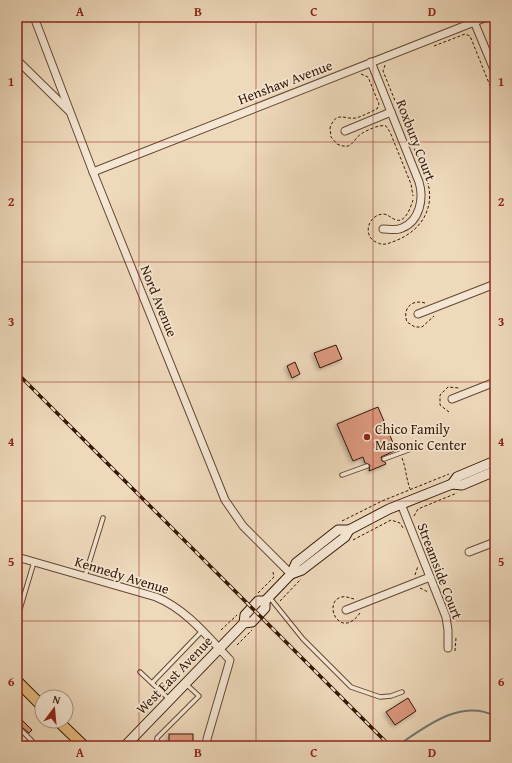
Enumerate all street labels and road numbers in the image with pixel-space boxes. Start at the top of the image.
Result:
street label: Henshaw Avenue [235,55,335,109]
street label: Roxbury Court [391,96,441,184]
street label: Nord Avenue [136,262,183,340]
street label: Streamside Court [412,520,468,622]
street label: Kennedy Avenue [72,551,172,599]
street label: West East Avenue [131,631,217,719]

